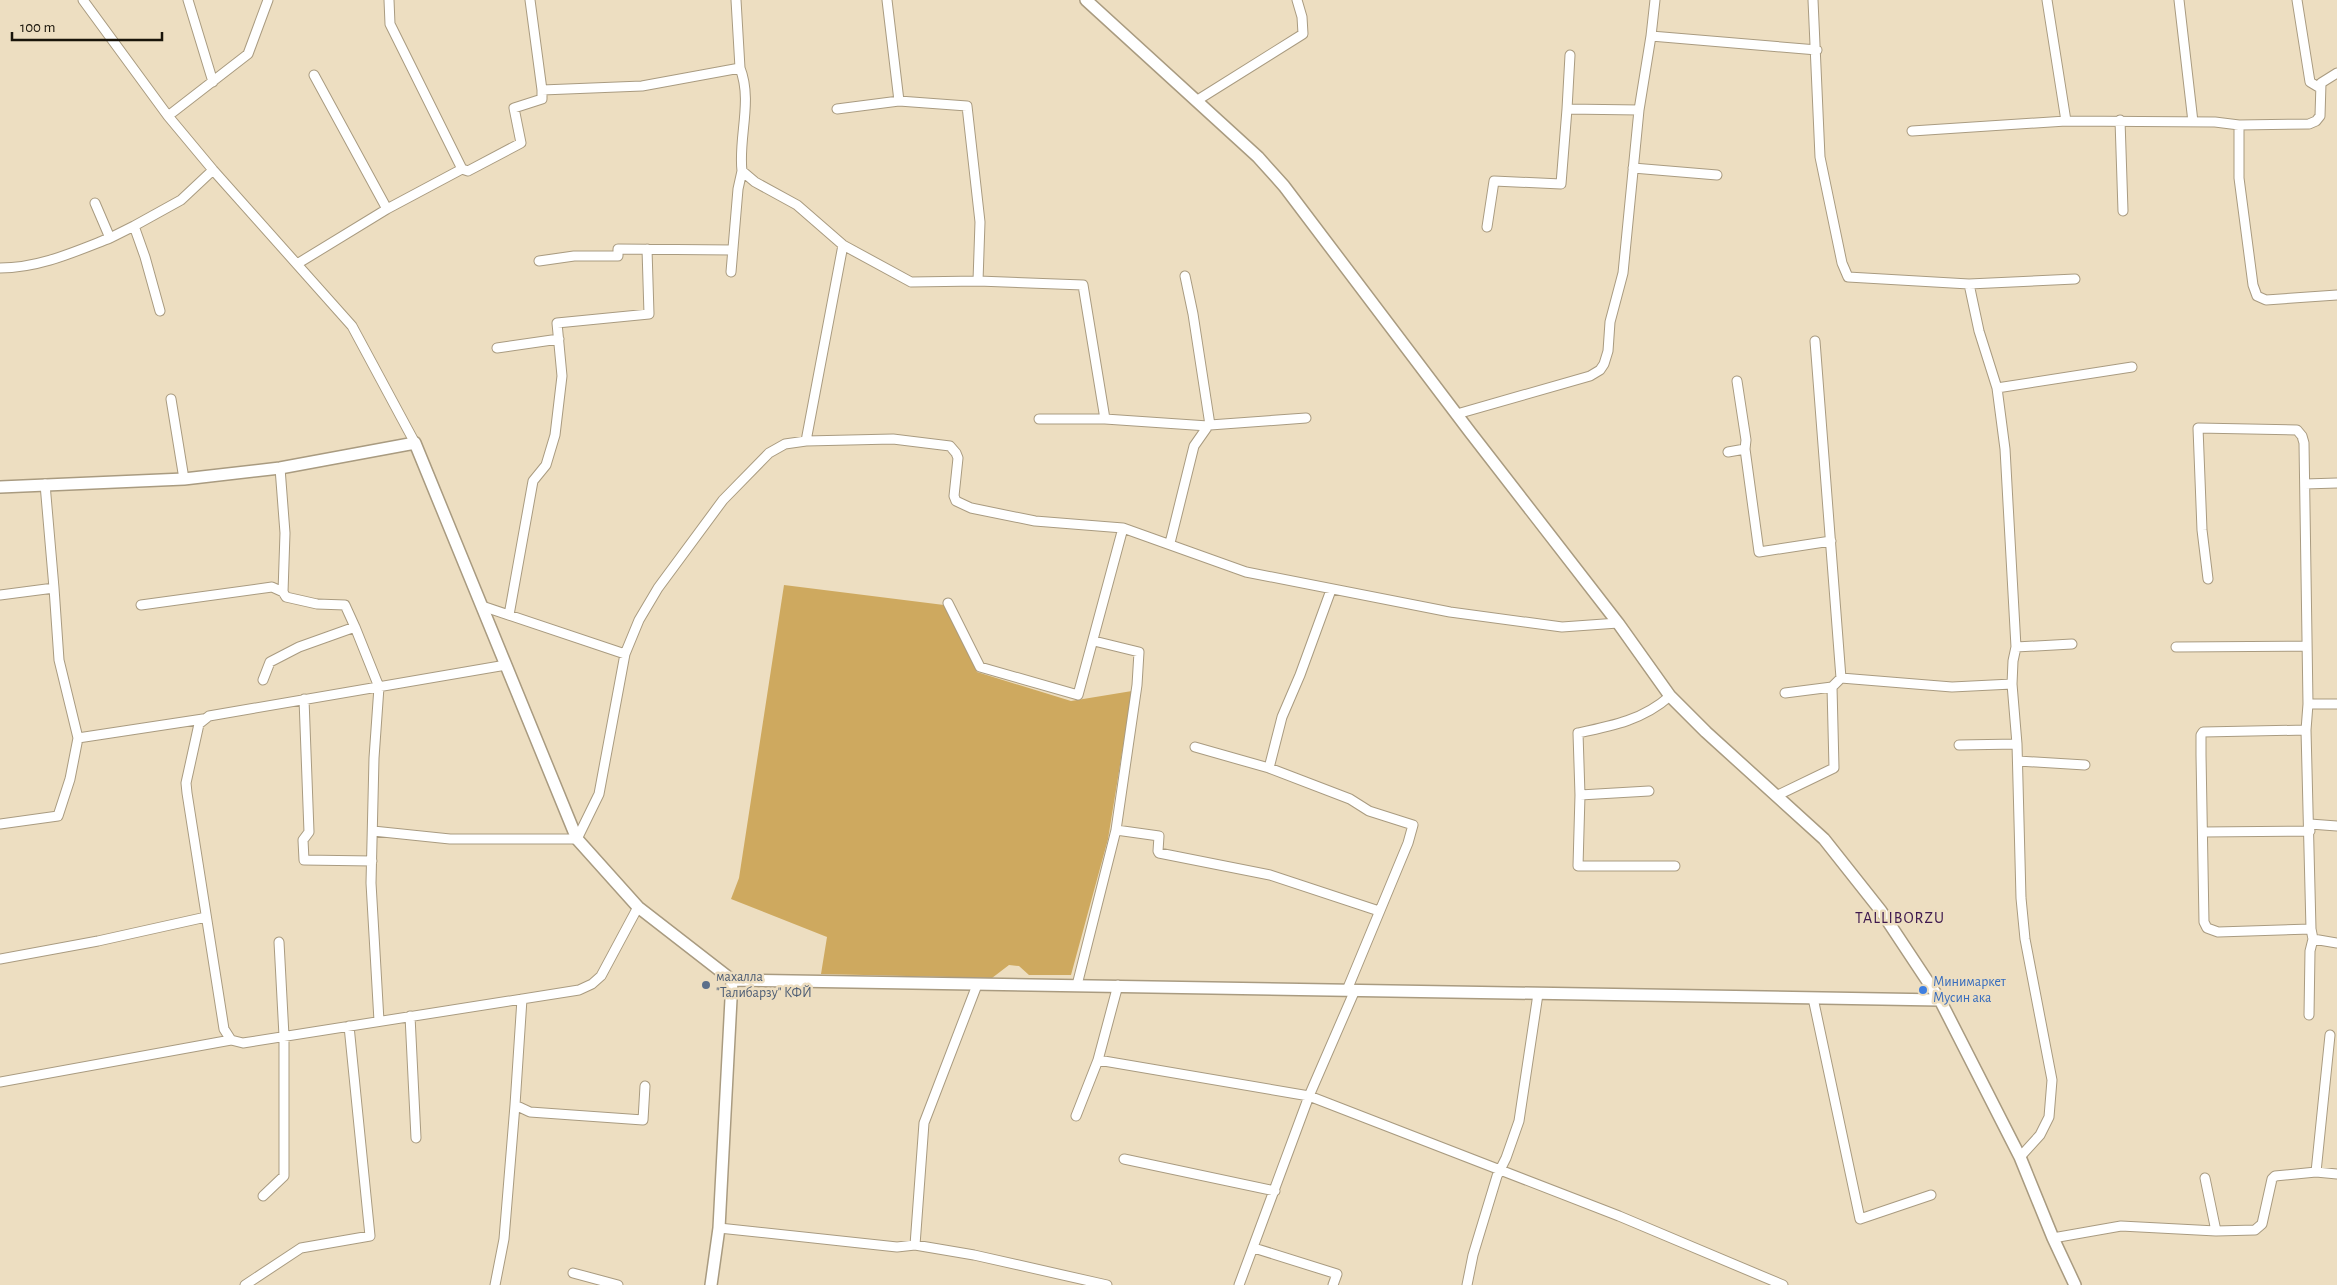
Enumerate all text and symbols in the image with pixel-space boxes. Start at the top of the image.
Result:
scale bar [12,10,162,42]
text: 100 m [20,20,55,35]
district label: TALLIBORZU [1855,910,1945,926]
place label: махалла "Талибарзу" КФЙ [716,970,812,1000]
place label: Минимаркет Мусин ака [1933,975,2007,1005]
marker: махалла "Талибарзу" КФЙ [700,979,712,991]
marker: Минимаркет Мусин ака [1917,984,1929,996]

